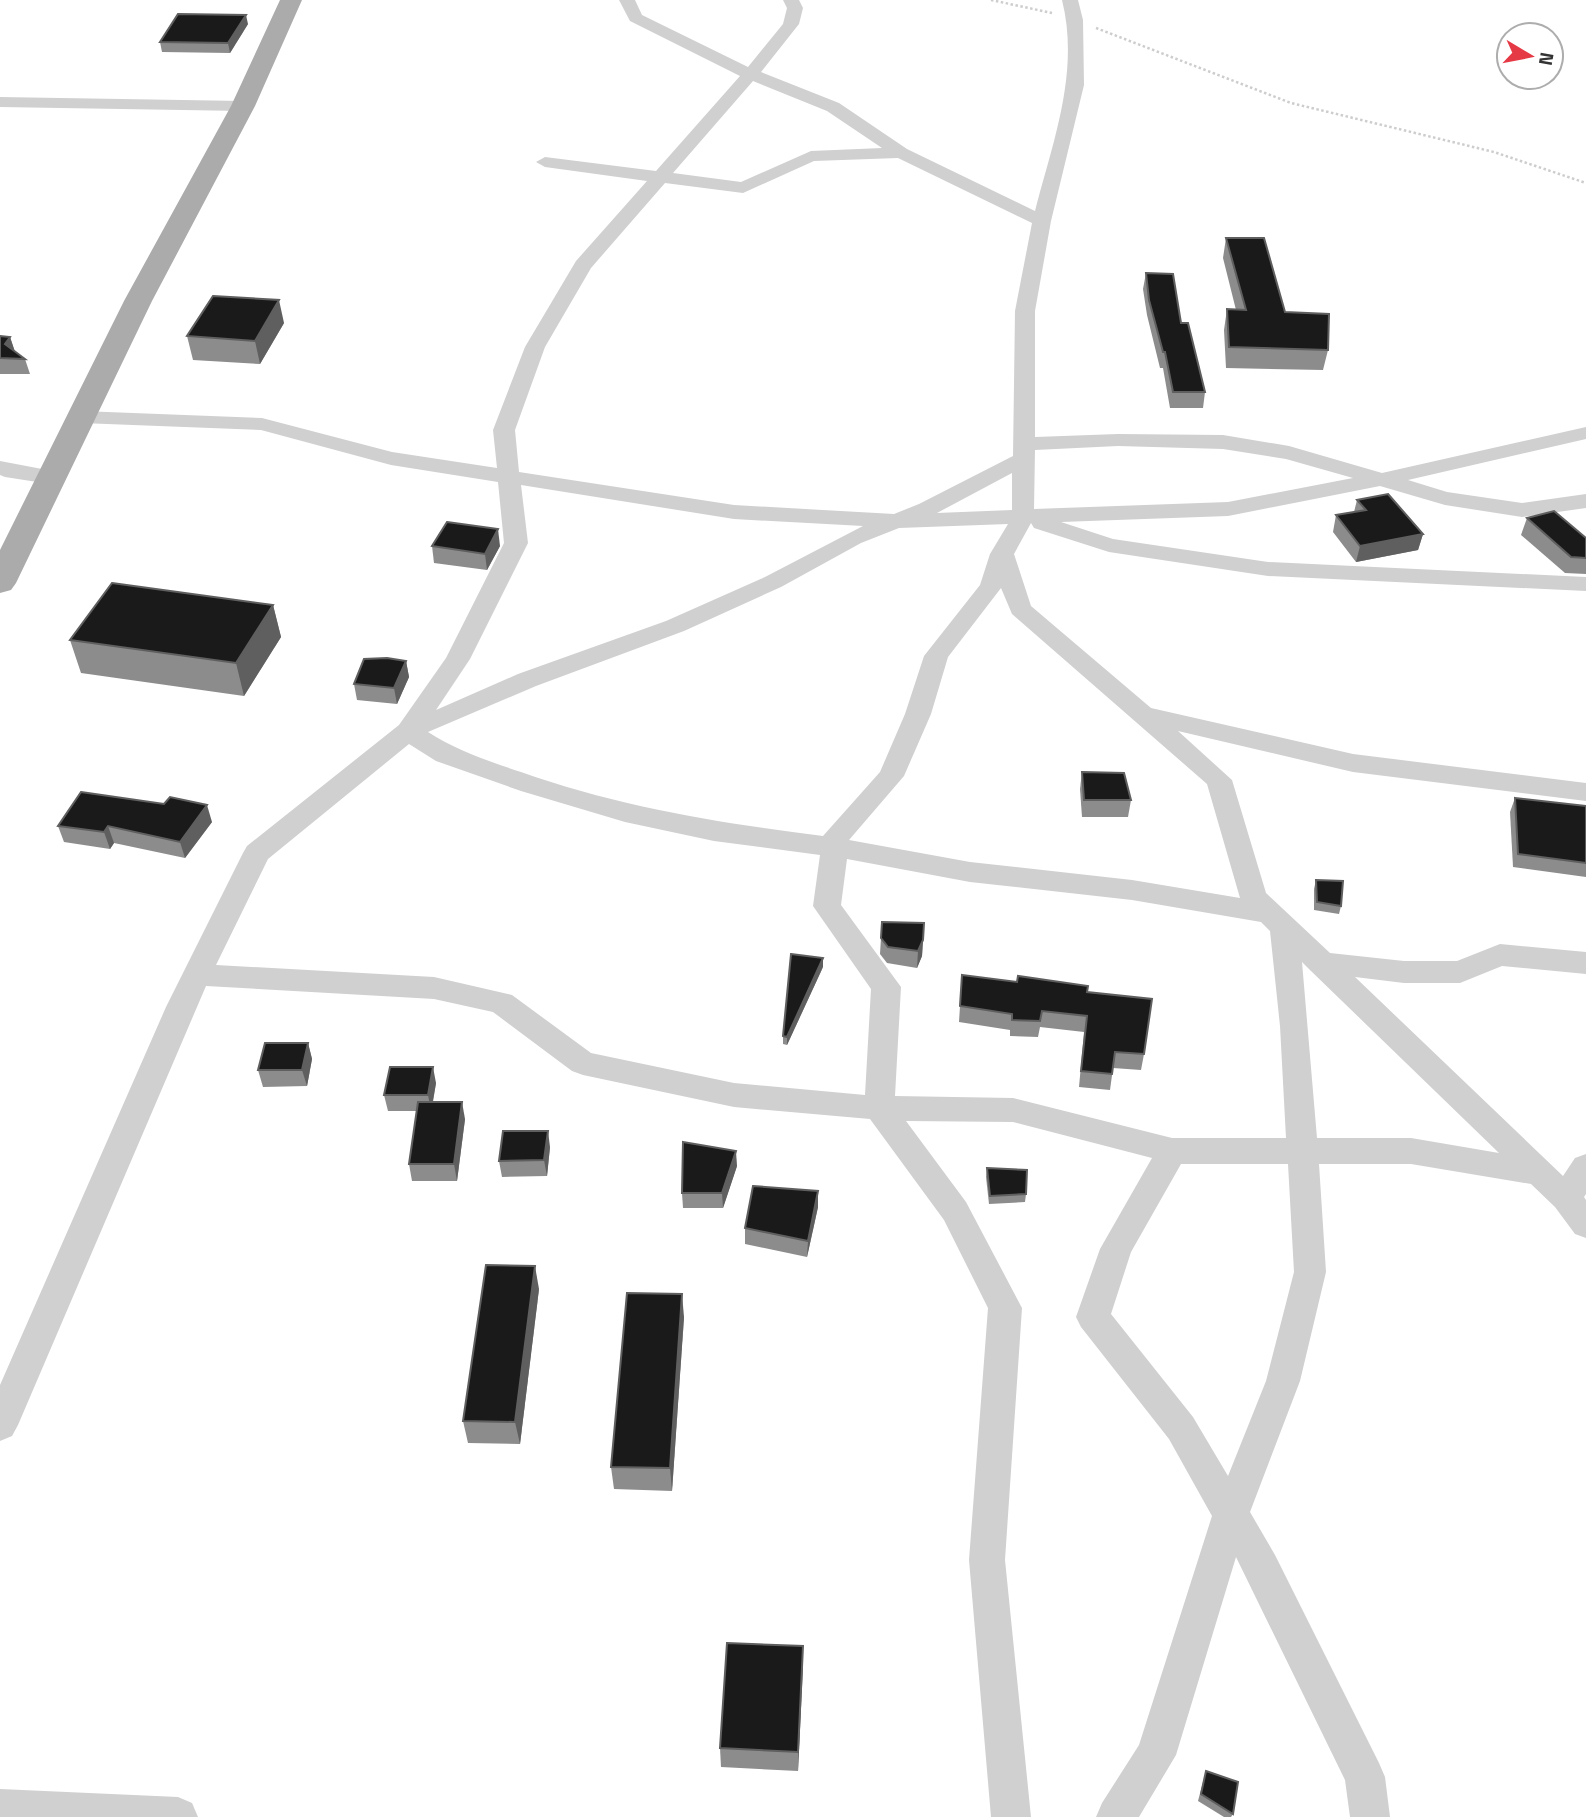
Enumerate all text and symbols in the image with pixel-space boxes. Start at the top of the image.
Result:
north arrow [1495,21,1565,91]
text: N [1532,50,1563,68]

